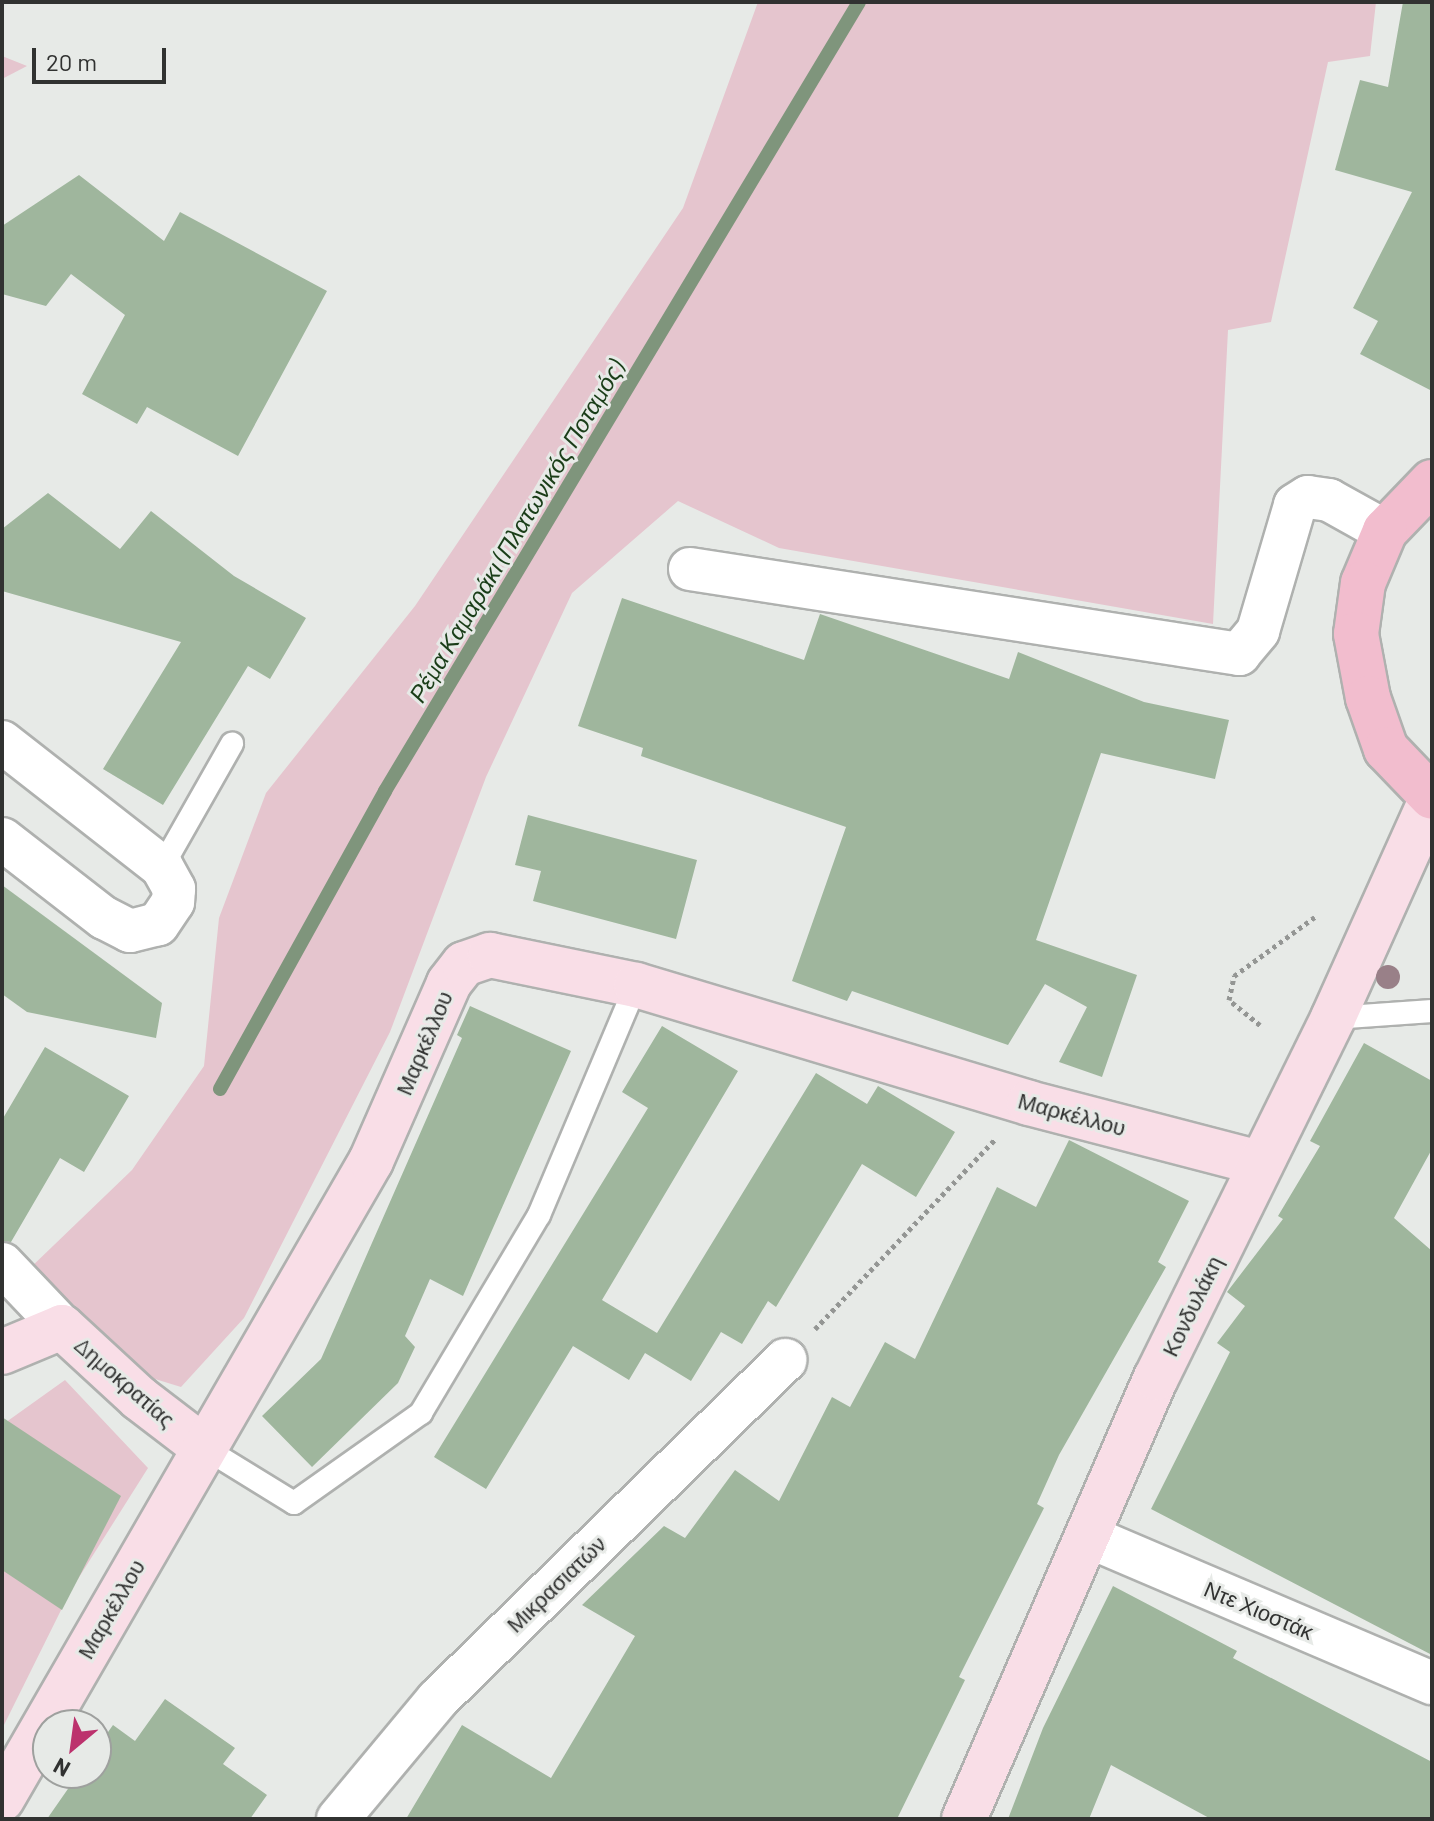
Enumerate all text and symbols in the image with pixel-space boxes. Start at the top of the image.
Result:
scale bar [36,32,170,82]
text: 20 m [46,47,97,76]
water label: Ρέμα Καμαράκι (Πλατωνικός Ποταμός) [402,355,630,707]
street label: Μαρκέλλου [390,987,458,1099]
street label: Μαρκέλλου [1015,1087,1129,1141]
street label: Κονδυλάκη [1156,1251,1228,1361]
street label: Δημοκρατίας [70,1331,180,1433]
street label: Μικρασιατών [501,1530,611,1638]
street label: Μαρκέλλου [72,1555,150,1663]
street label: Ντε Χιοστάκ [1200,1575,1318,1645]
north arrow [32,1709,112,1789]
text: N [49,1753,74,1783]

